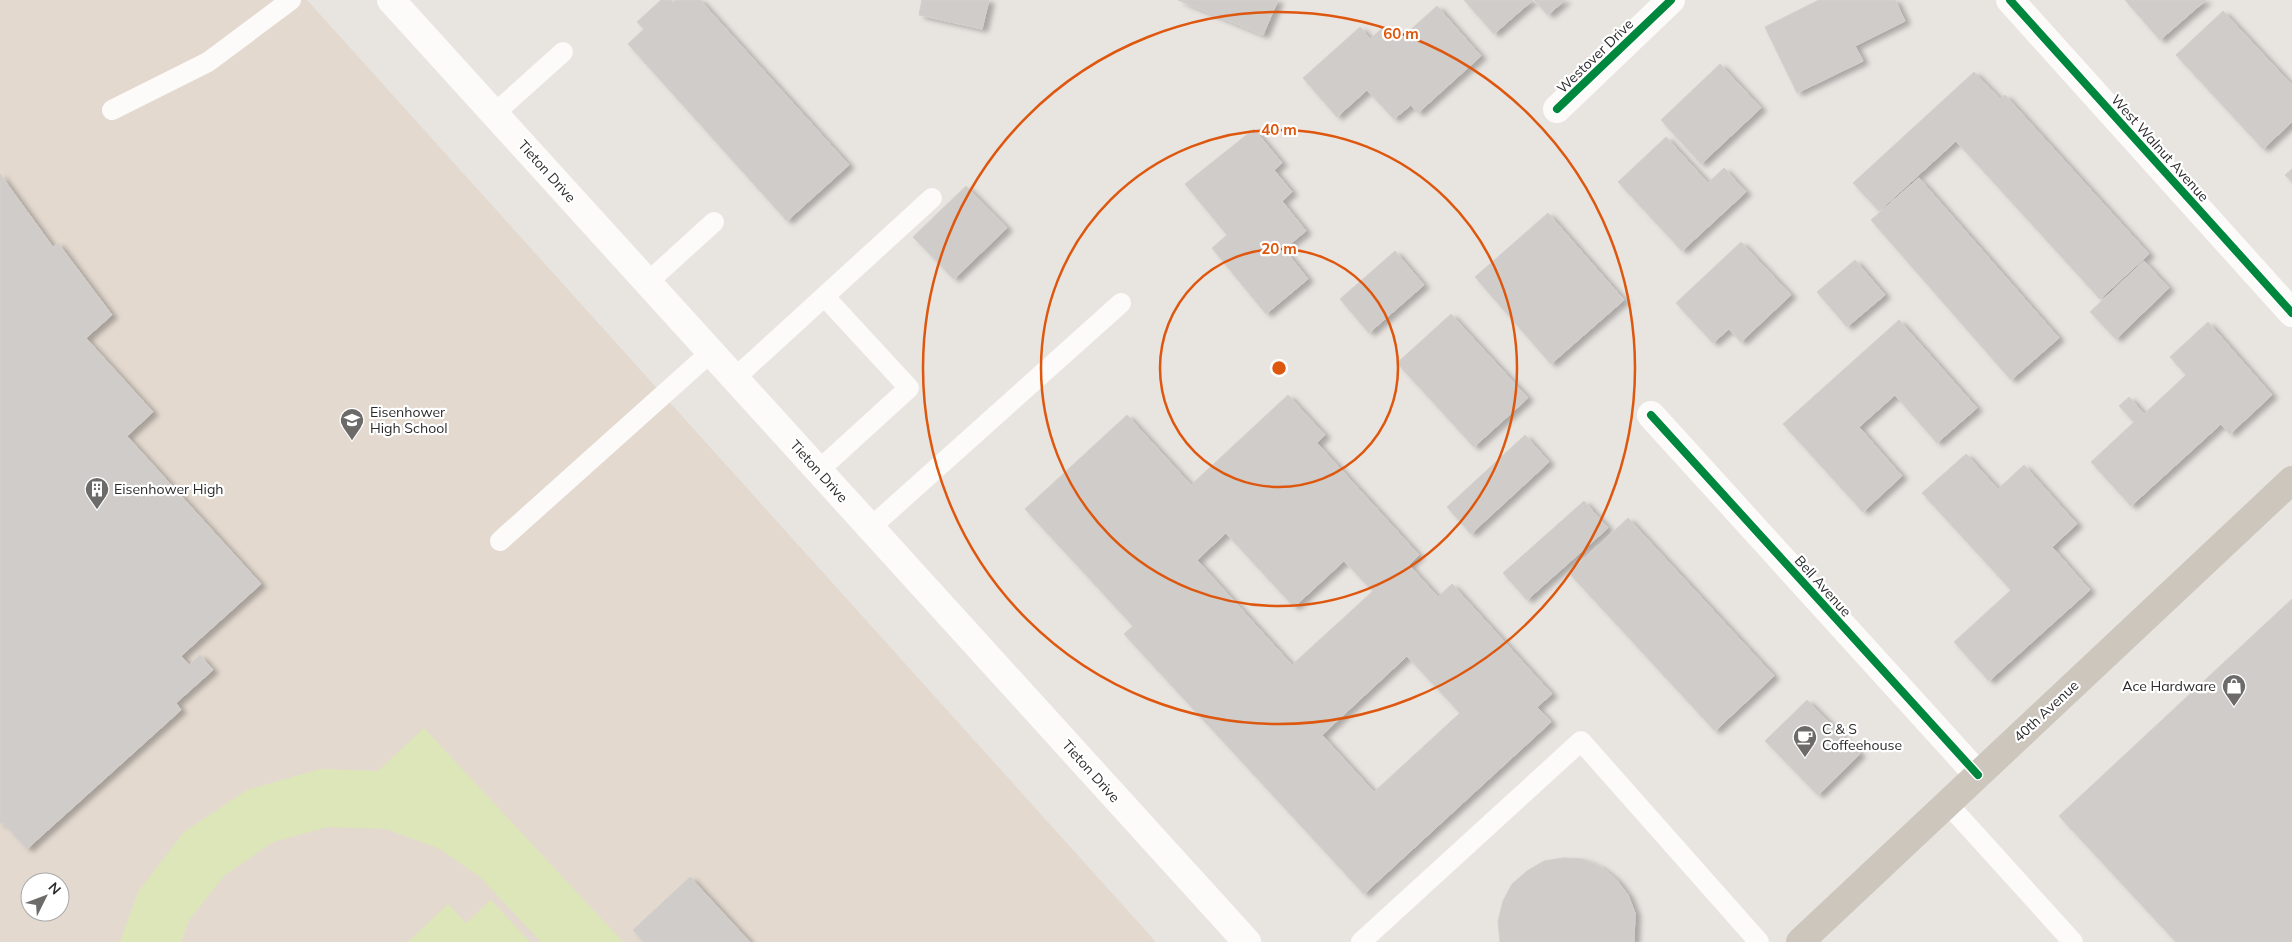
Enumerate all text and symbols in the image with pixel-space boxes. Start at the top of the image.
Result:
street label: Westover Drive [1553,15,1637,97]
text: 60 m [1383,24,1419,43]
street label: West Walnut Avenue [2107,91,2213,205]
text: 40 m [1261,120,1297,139]
street label: Tieton Drive [514,136,580,206]
text: 20 m [1261,239,1297,258]
centre of rings [1270,359,1288,377]
place label: Eisenhower High School [370,403,448,437]
school or university icon: Eisenhower High School [339,407,365,441]
street label: Tieton Drive [786,436,852,506]
building icon: Eisenhower High [84,476,110,510]
place label: Eisenhower High [114,480,224,498]
street label: Bell Avenue [1791,552,1855,620]
shop icon: Ace Hardware [2221,673,2247,707]
street label: 40th Avenue [2010,676,2082,746]
place label: Ace Hardware [2122,677,2216,695]
place label: C & S Coffeehouse [1822,720,1902,754]
cafe icon: C & S Coffeehouse [1792,724,1818,758]
street label: Tieton Drive [1058,736,1124,806]
north arrow [20,872,70,922]
text: N [44,878,65,898]

